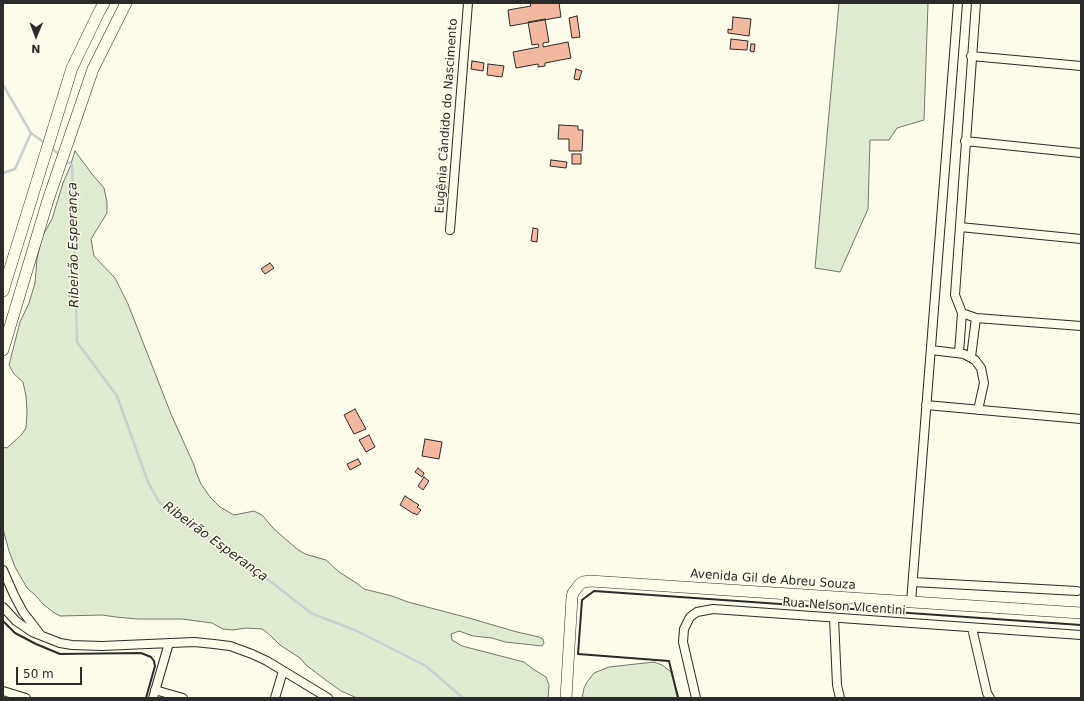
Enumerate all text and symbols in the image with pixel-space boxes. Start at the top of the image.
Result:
north arrow [16,16,56,56]
street label: Eugênia Cândido do Nascimento [433,18,461,214]
text: N [31,42,41,55]
water label: Ribeirão Esperança [65,182,83,308]
water label: Ribeirão Esperança [160,499,270,585]
street label: Avenida Gil de Abreu Souza [690,567,856,593]
street label: Rua Nelson VIcentini [782,596,906,618]
scale bar [18,659,84,685]
text: 50 m [23,667,54,681]

